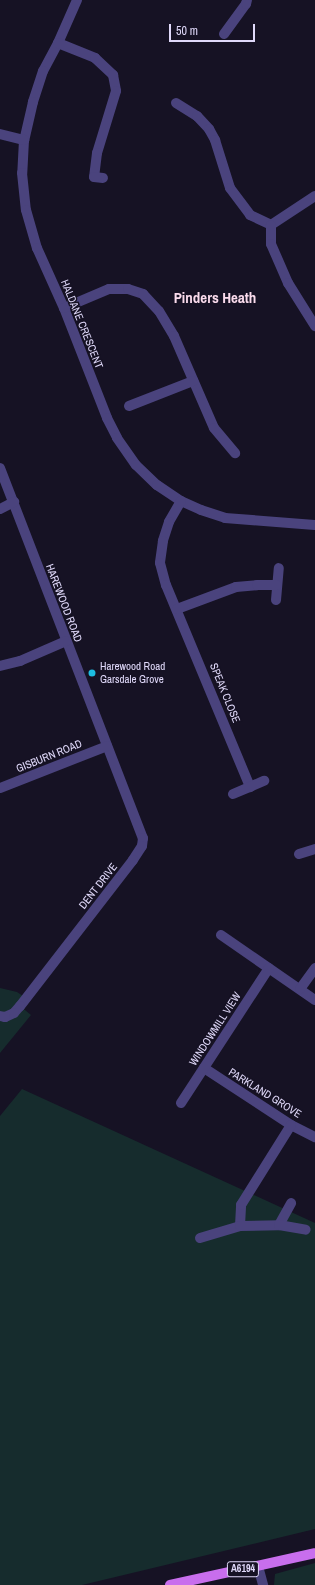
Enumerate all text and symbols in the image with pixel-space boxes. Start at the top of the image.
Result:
scale bar [171,16,257,42]
text: 50 m [176,23,198,39]
street label: HALDANE CRESCENT [58,278,106,370]
district label: Pinders Heath [174,289,256,307]
street label: HAREWOOD ROAD [43,562,85,644]
place label: Harewood Road Garsdale Grove [100,660,165,686]
street label: SPEAK CLOSE [207,661,243,725]
marker: Harewood Road Garsdale Grove [87,668,97,678]
street label: GISBURN ROAD [14,737,84,775]
street label: DENT DRIVE [76,860,120,912]
street label: WINDOWMILL VIEW [186,990,244,1068]
street label: PARKLAND GROVE [226,1065,304,1121]
road number: A6194 [226,1561,260,1577]

